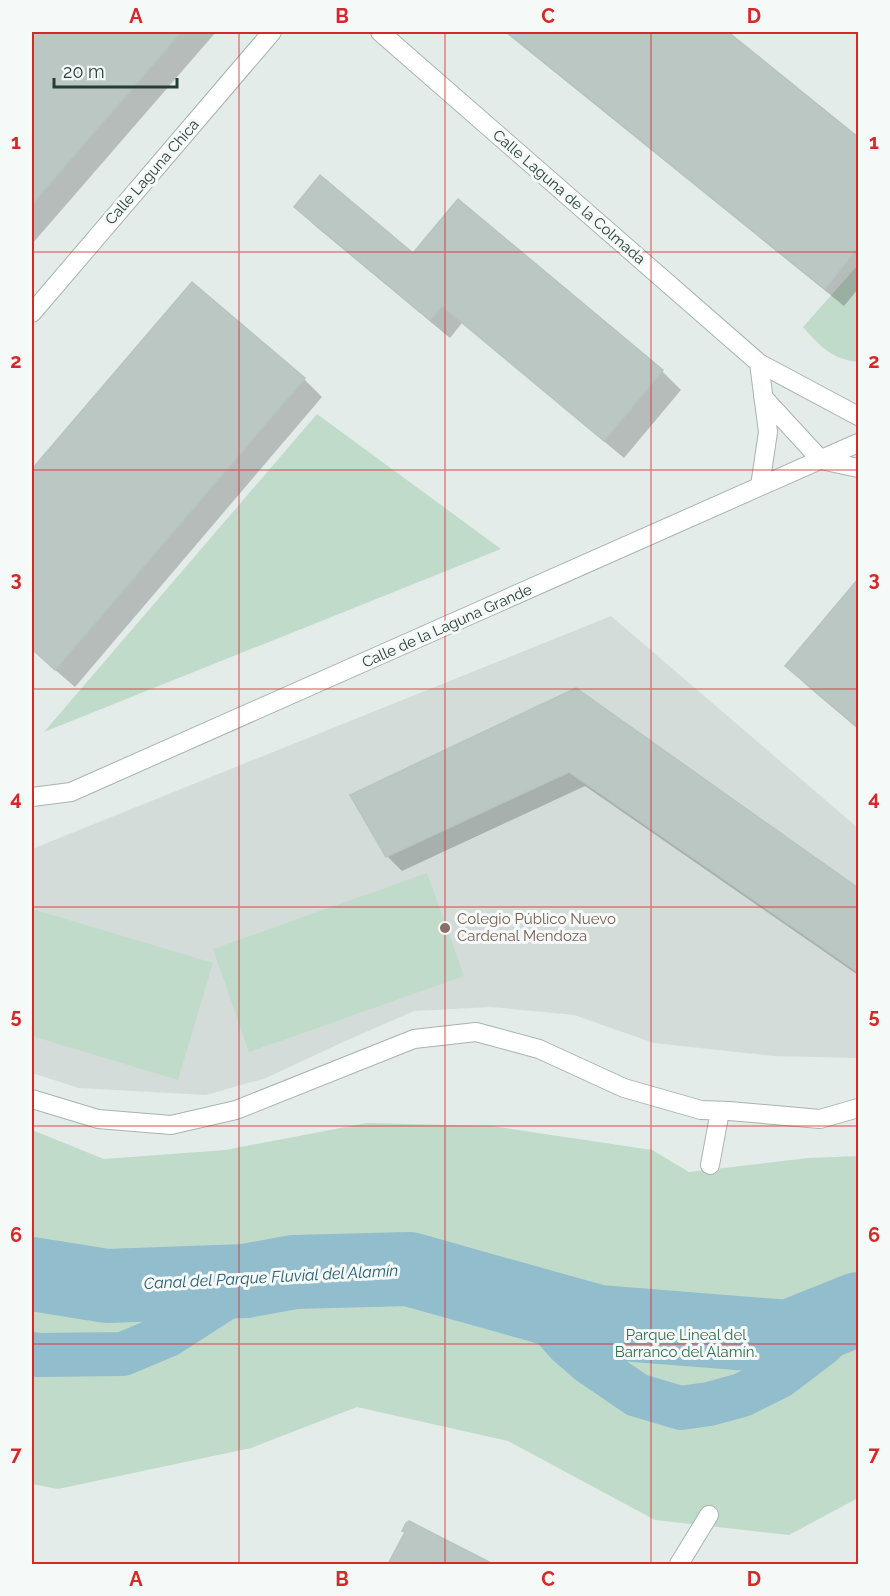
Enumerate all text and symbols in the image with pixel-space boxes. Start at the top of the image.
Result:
text: A [129,4,143,28]
text: B [335,4,349,28]
text: C [541,4,555,28]
text: D [747,4,761,28]
scale bar [54,51,177,89]
text: 20 m [63,61,105,82]
street label: Calle Laguna Chica [101,116,203,228]
street label: Calle Laguna de la Colmada [489,126,649,268]
text: 1 [11,130,21,154]
text: 1 [869,130,879,154]
text: 2 [10,349,22,373]
text: 2 [868,349,880,373]
text: 3 [10,567,22,591]
text: 3 [868,567,880,591]
street label: Calle de la Laguna Grande [359,580,535,672]
text: 4 [10,786,22,810]
text: 4 [868,786,880,810]
place label: Colegio Público Nuevo Cardenal Mendoza [457,910,616,945]
marker: Colegio Público Nuevo Cardenal Mendoza [438,921,452,935]
text: 5 [10,1004,22,1028]
text: 5 [868,1004,880,1028]
text: 6 [10,1223,22,1247]
text: 6 [868,1223,880,1247]
water label: Canal del Parque Fluvial del Alamín [143,1261,399,1293]
park label: Parque Lineal del Barranco del Alamín. [615,1326,757,1361]
text: 7 [10,1442,22,1466]
text: 7 [868,1442,880,1466]
text: A [129,1567,143,1591]
text: B [335,1567,349,1591]
text: C [541,1567,555,1591]
text: D [747,1567,761,1591]

